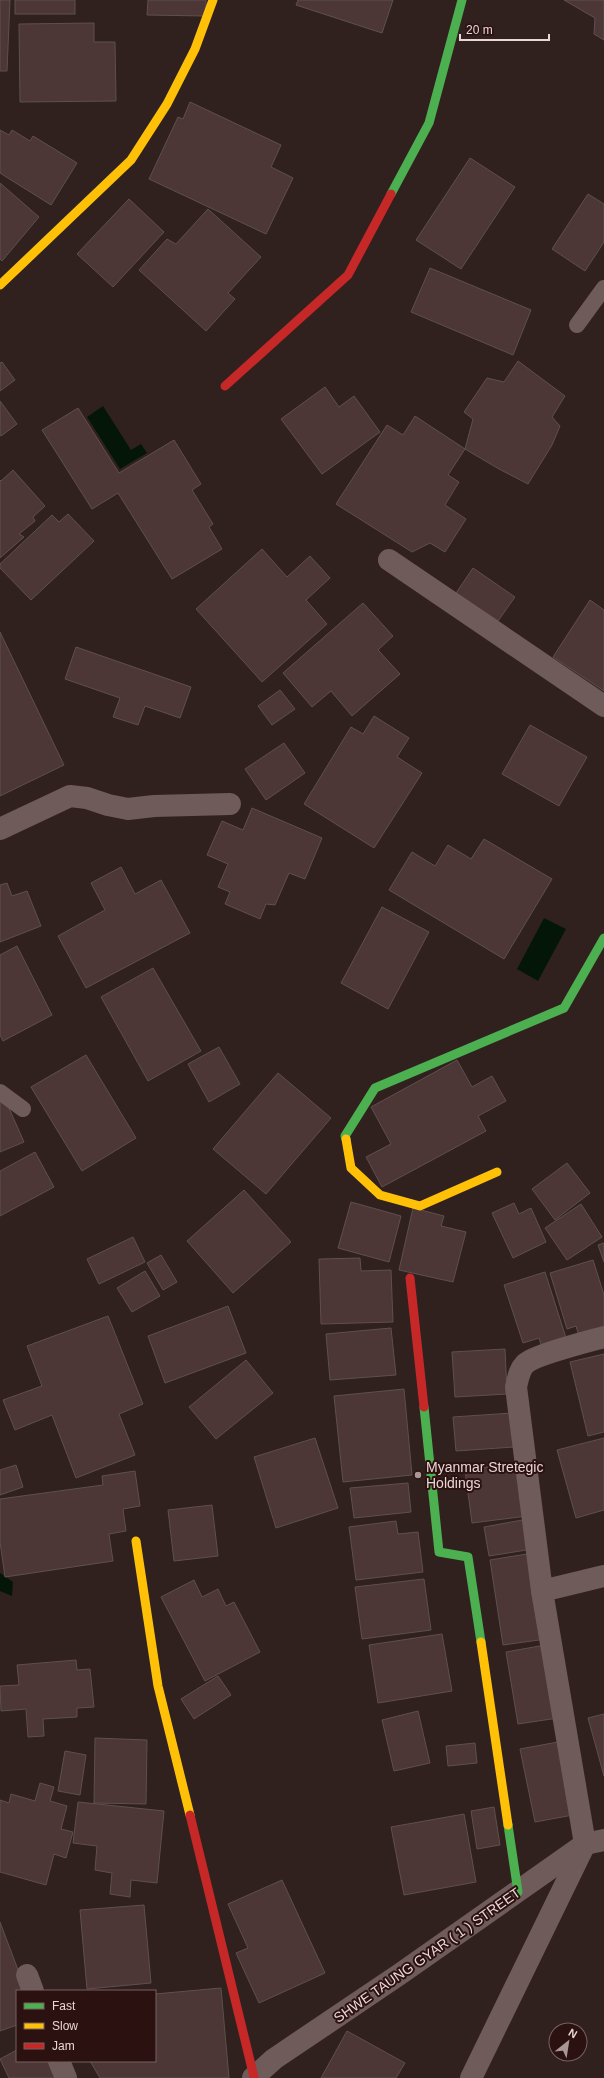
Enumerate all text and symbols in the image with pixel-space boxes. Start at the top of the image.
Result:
scale bar [460,16,549,42]
text: 20 m [466,23,493,37]
place label: Myanmar Stretegic Holdings [426,1459,543,1491]
marker: Myanmar Stretegic Holdings [413,1470,423,1480]
street label: SHWE TAUNG GYAR ( 1 ) STREET [331,1884,524,2026]
legend [16,1990,156,2062]
text: Fast [52,1999,76,2013]
text: Slow [52,2019,78,2033]
north arrow [548,2022,588,2062]
text: N [567,2026,579,2041]
text: Jam [52,2039,75,2053]

